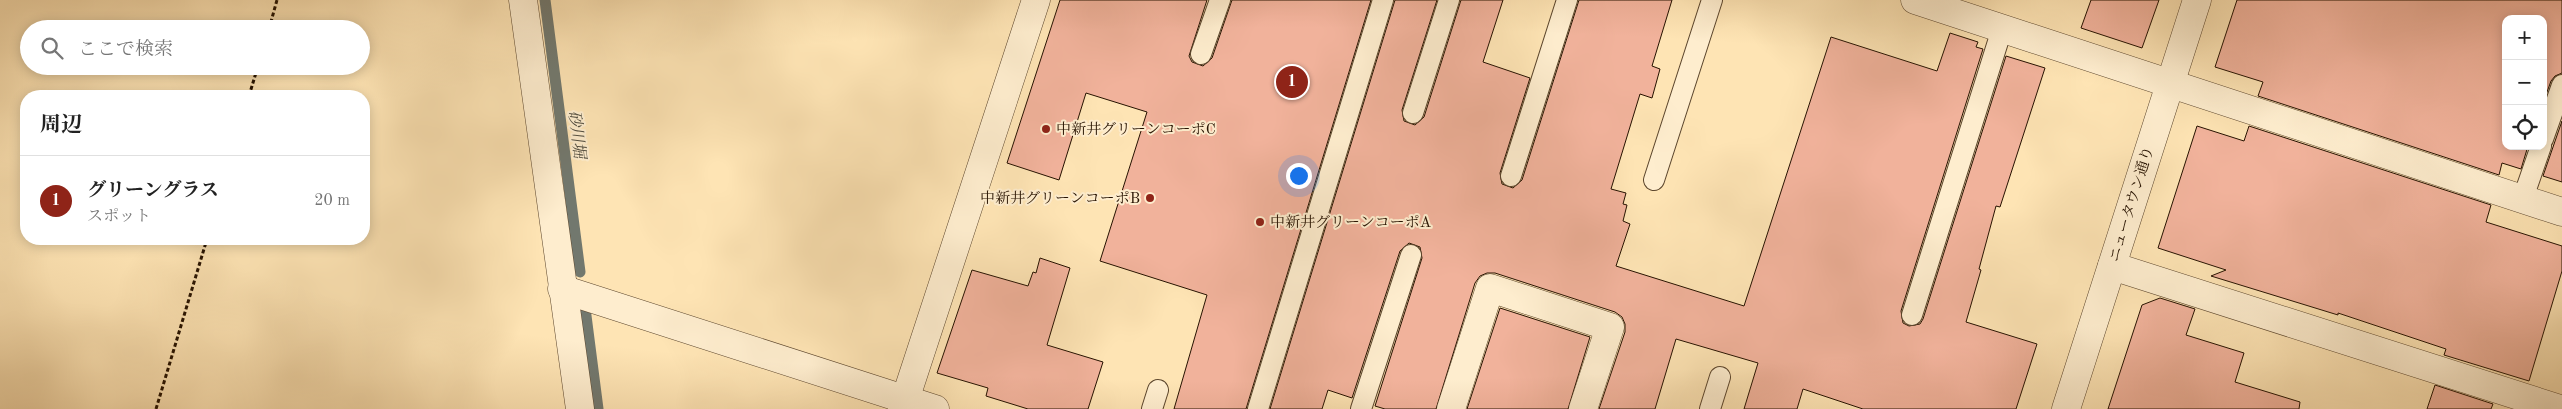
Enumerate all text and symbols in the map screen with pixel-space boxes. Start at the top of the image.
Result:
map controls [2502,15,2547,150]
button: + [2502,15,2547,60]
search box [20,20,370,75]
icon: search [38,34,66,62]
text: ここで検索 [78,41,173,60]
button: − [2502,60,2547,105]
pin: 1 [1276,63,1308,101]
button: locate [2502,105,2547,150]
water label: 砂川堀 [565,109,589,162]
text: 周辺 [40,115,82,136]
place label: 中新井グリーンコーポC [1056,121,1216,138]
marker: 中新井グリーンコーポC [1040,123,1052,135]
street label: ニュータウン通り [2106,144,2157,264]
your location [1286,163,1312,189]
text: グリーングラス [87,182,219,201]
place label: 中新井グリーンコーポB [980,190,1140,207]
marker: 中新井グリーンコーポB [1144,192,1156,204]
text: 1 [51,193,61,209]
text: 20 m [314,193,350,209]
text: スポット [87,209,151,225]
place label: 中新井グリーンコーポA [1270,214,1432,231]
marker: 中新井グリーンコーポA [1254,216,1266,228]

